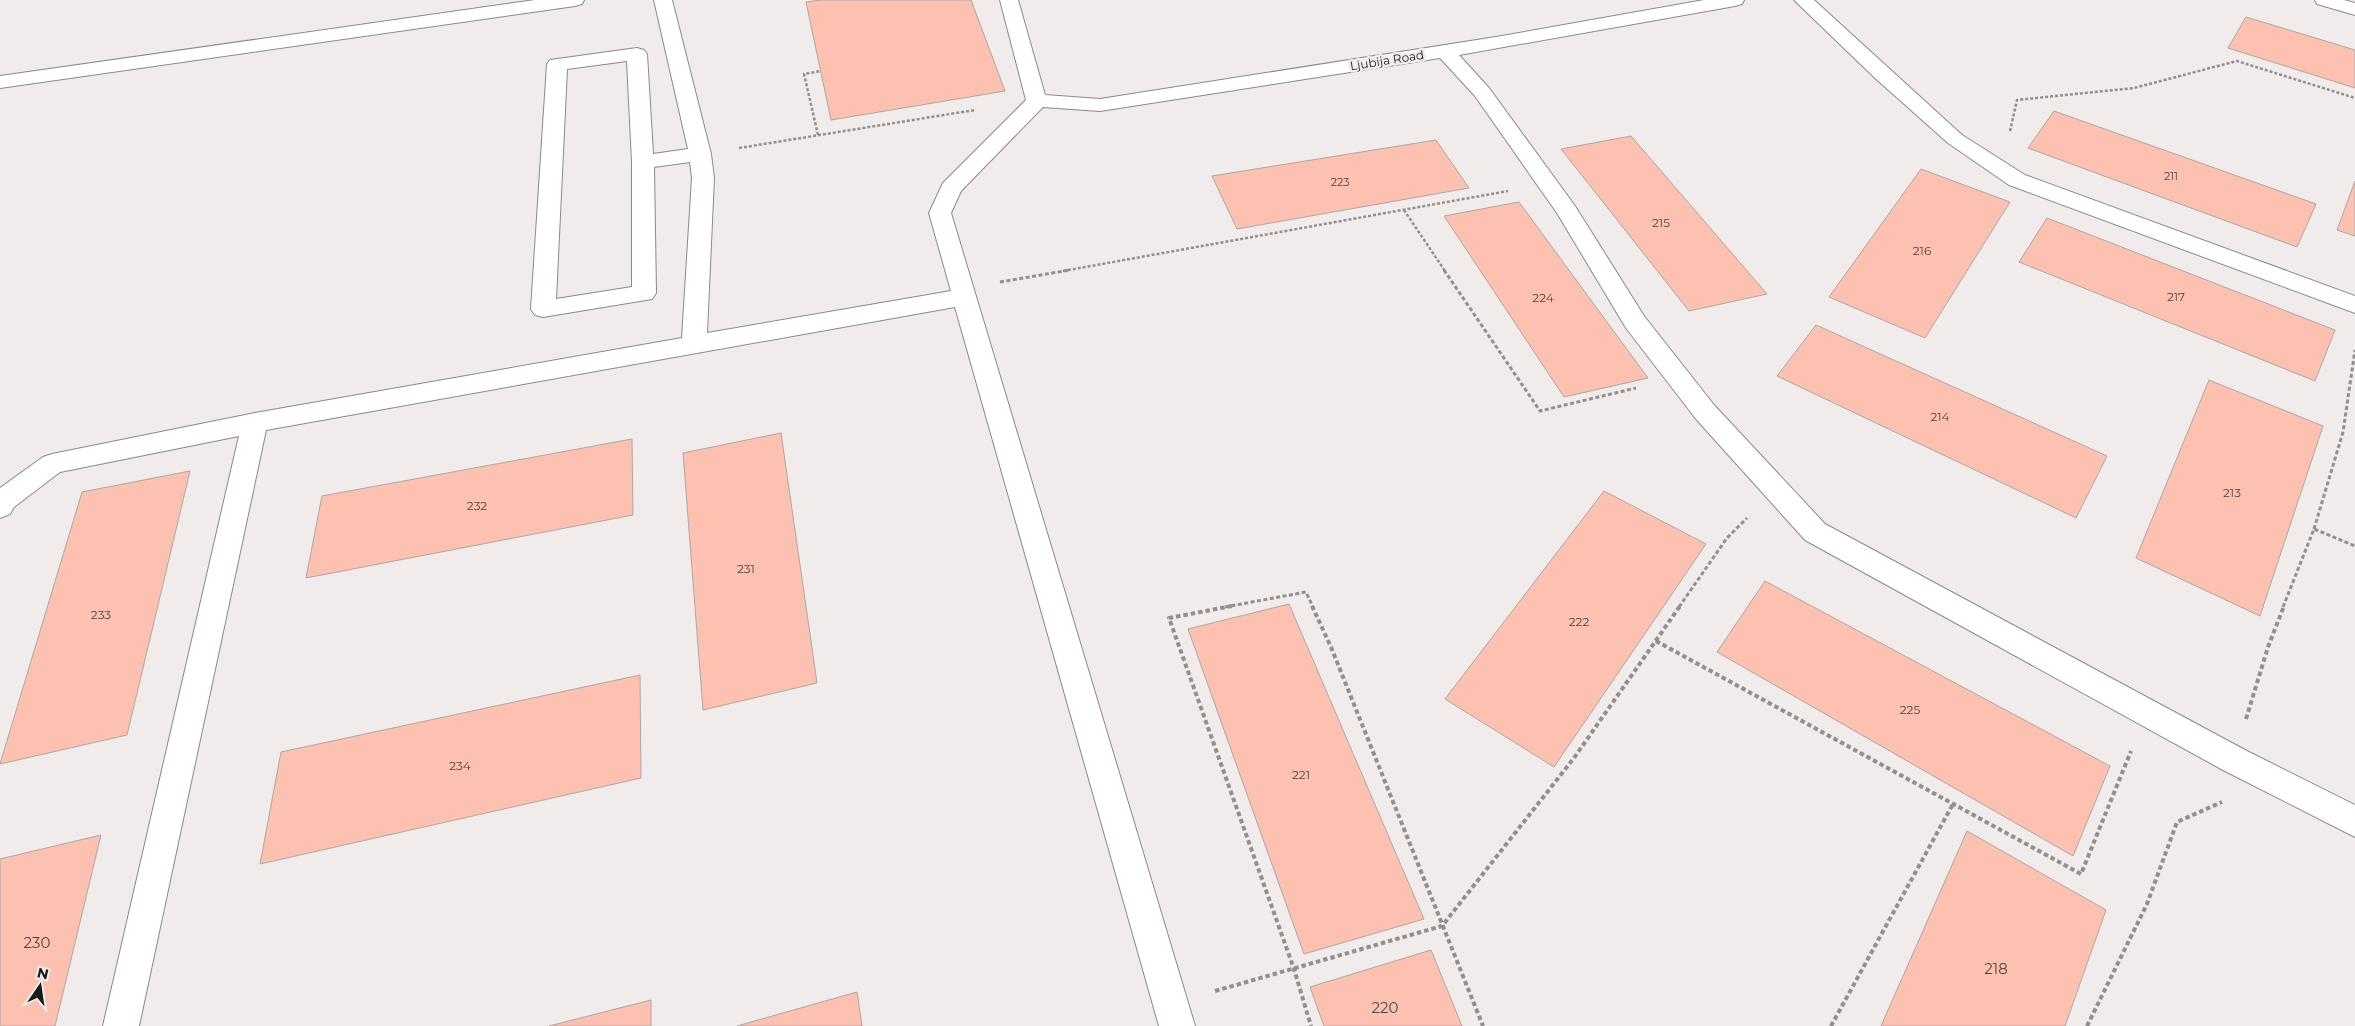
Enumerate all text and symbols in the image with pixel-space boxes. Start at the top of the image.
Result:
street label: Ljubija Road [1349,47,1425,73]
house number: 211 [2164,169,2178,183]
house number: 223 [1331,175,1349,189]
house number: 215 [1652,215,1670,230]
house number: 216 [1913,243,1931,258]
house number: 217 [2167,289,2185,304]
house number: 224 [1532,290,1554,305]
house number: 214 [1930,409,1950,424]
house number: 213 [2223,485,2241,500]
house number: 232 [467,498,487,513]
house number: 231 [737,561,755,576]
house number: 233 [91,607,111,622]
house number: 222 [1569,614,1589,629]
house number: 225 [1900,702,1920,717]
house number: 234 [449,758,471,773]
house number: 221 [1292,767,1310,782]
house number: 230 [24,933,51,952]
house number: 218 [1984,959,2008,978]
north arrow [15,961,65,1011]
text: N [35,963,50,983]
house number: 220 [1372,998,1399,1017]

